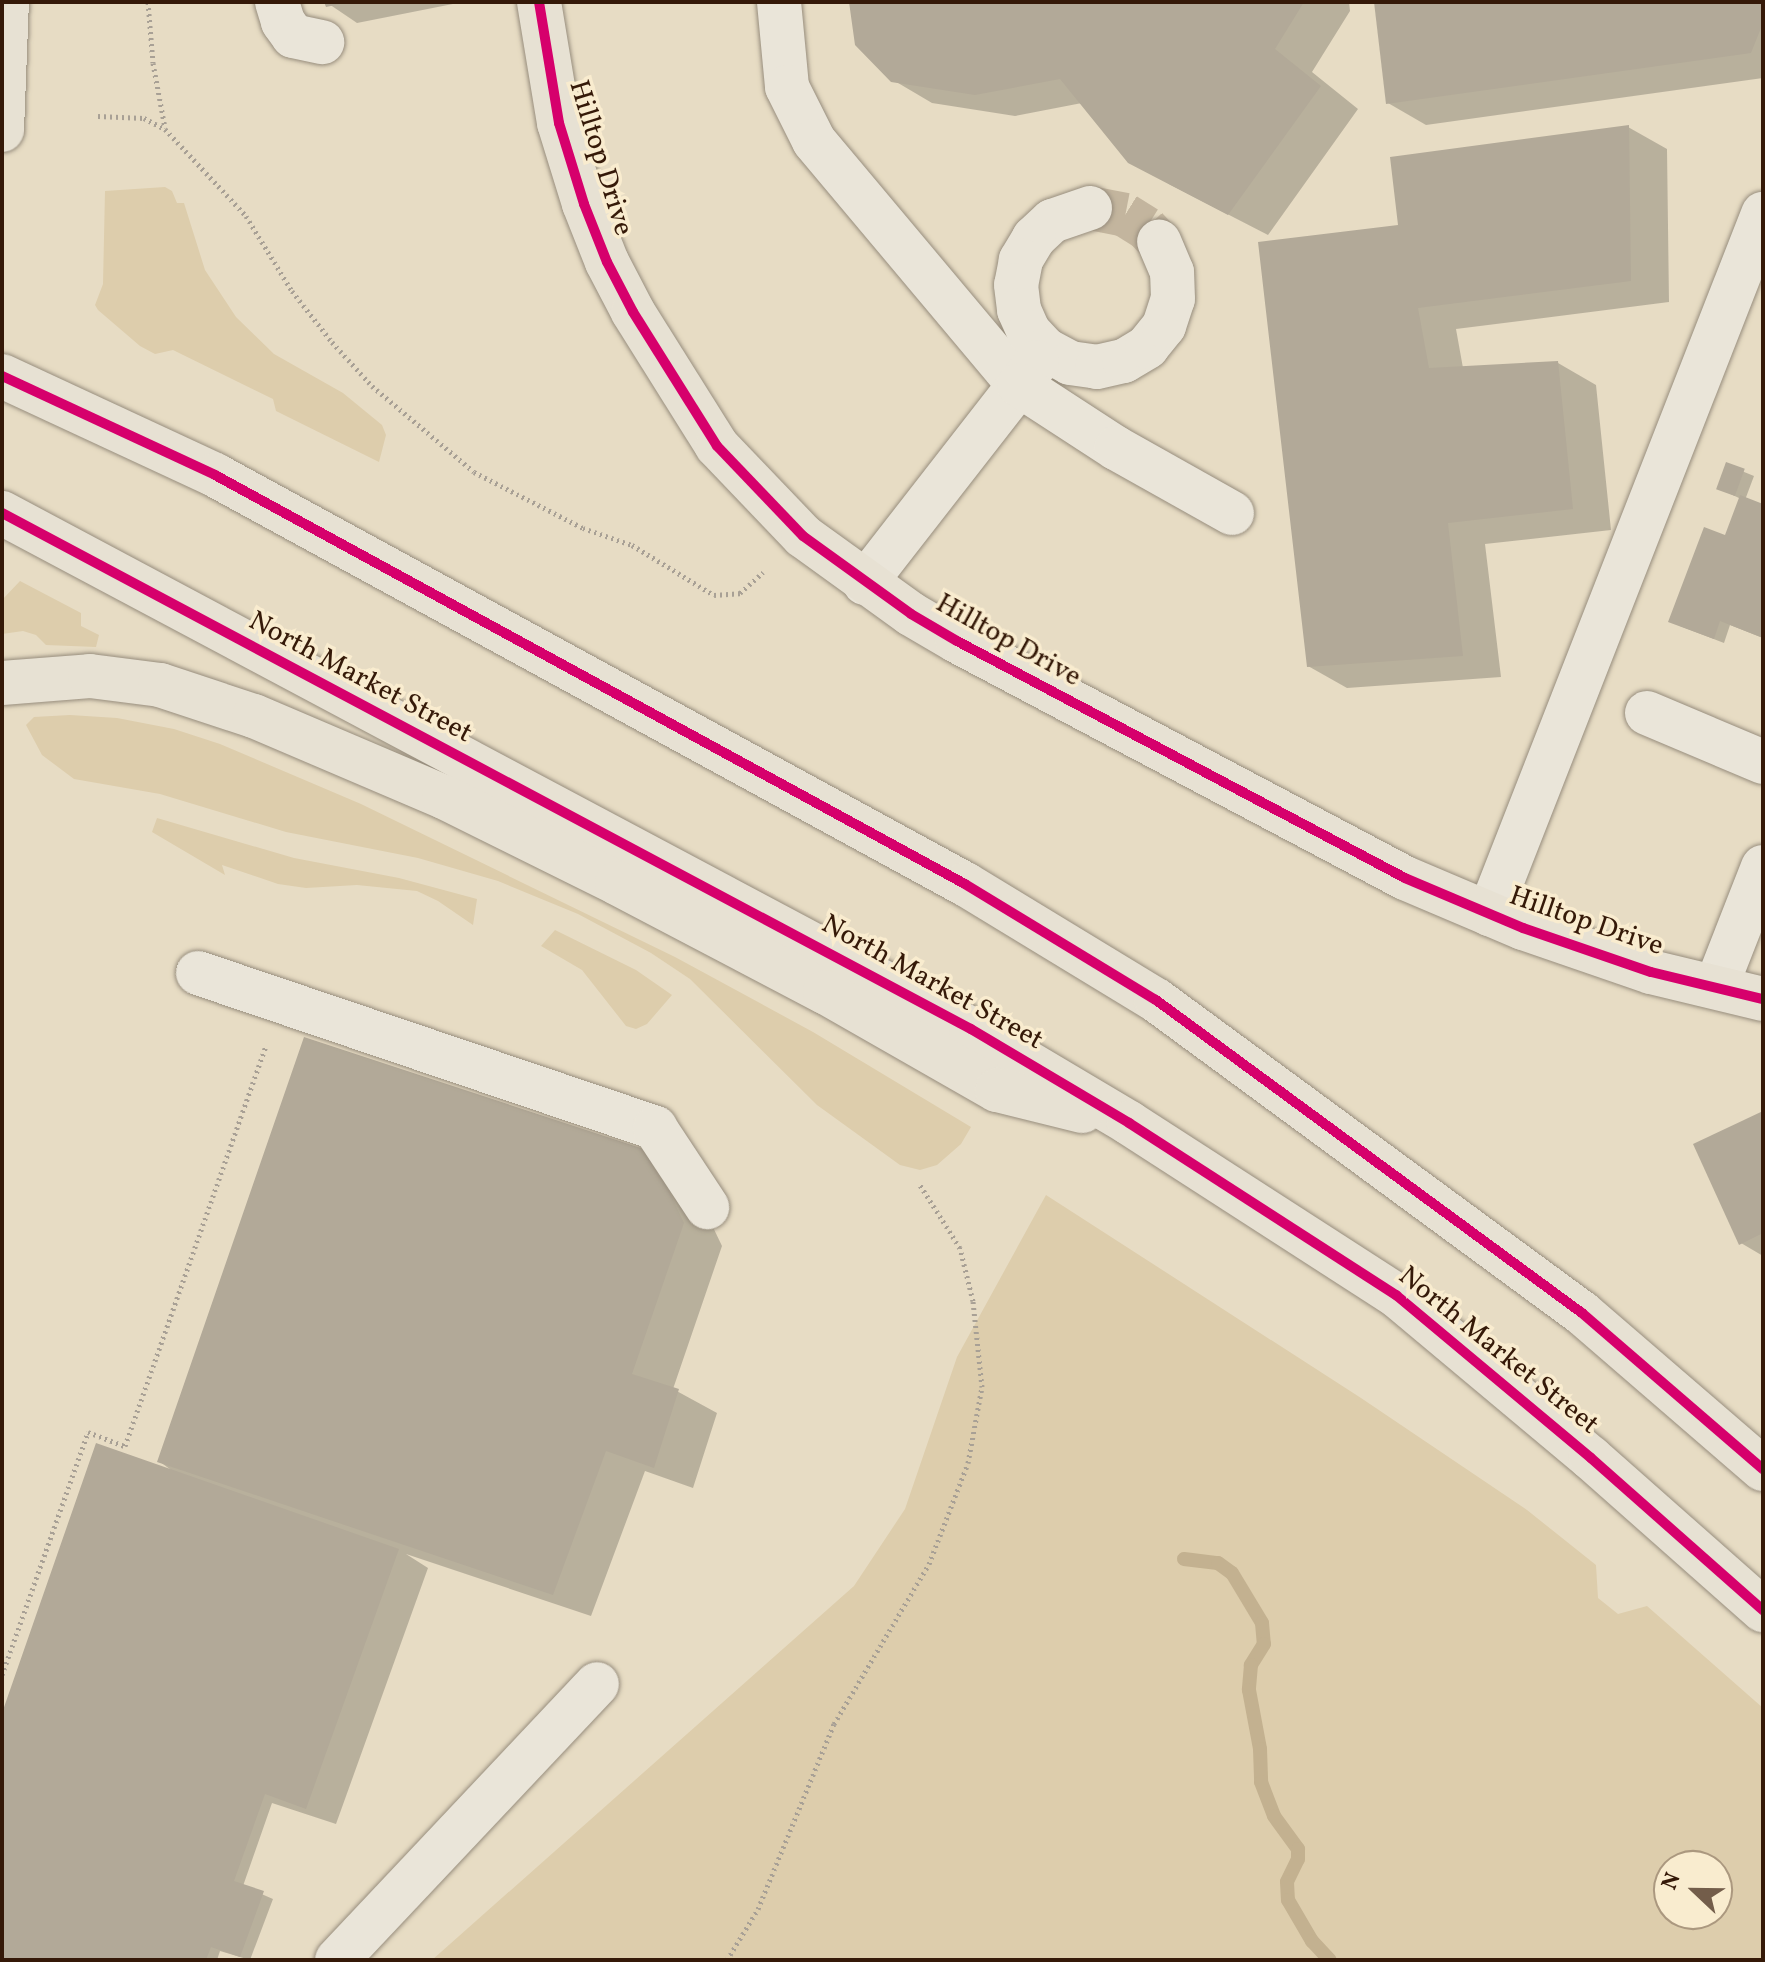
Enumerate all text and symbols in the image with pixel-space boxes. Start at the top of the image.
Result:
street label: Hilltop Drive [560,76,640,240]
street label: Hilltop Drive [930,587,1086,695]
street label: North Market Street [243,605,477,751]
street label: Hilltop Drive [1505,880,1667,964]
street label: North Market Street [815,908,1049,1058]
street label: North Market Street [1391,1260,1605,1442]
north arrow [1653,1850,1733,1930]
text: N [1655,1868,1690,1895]

